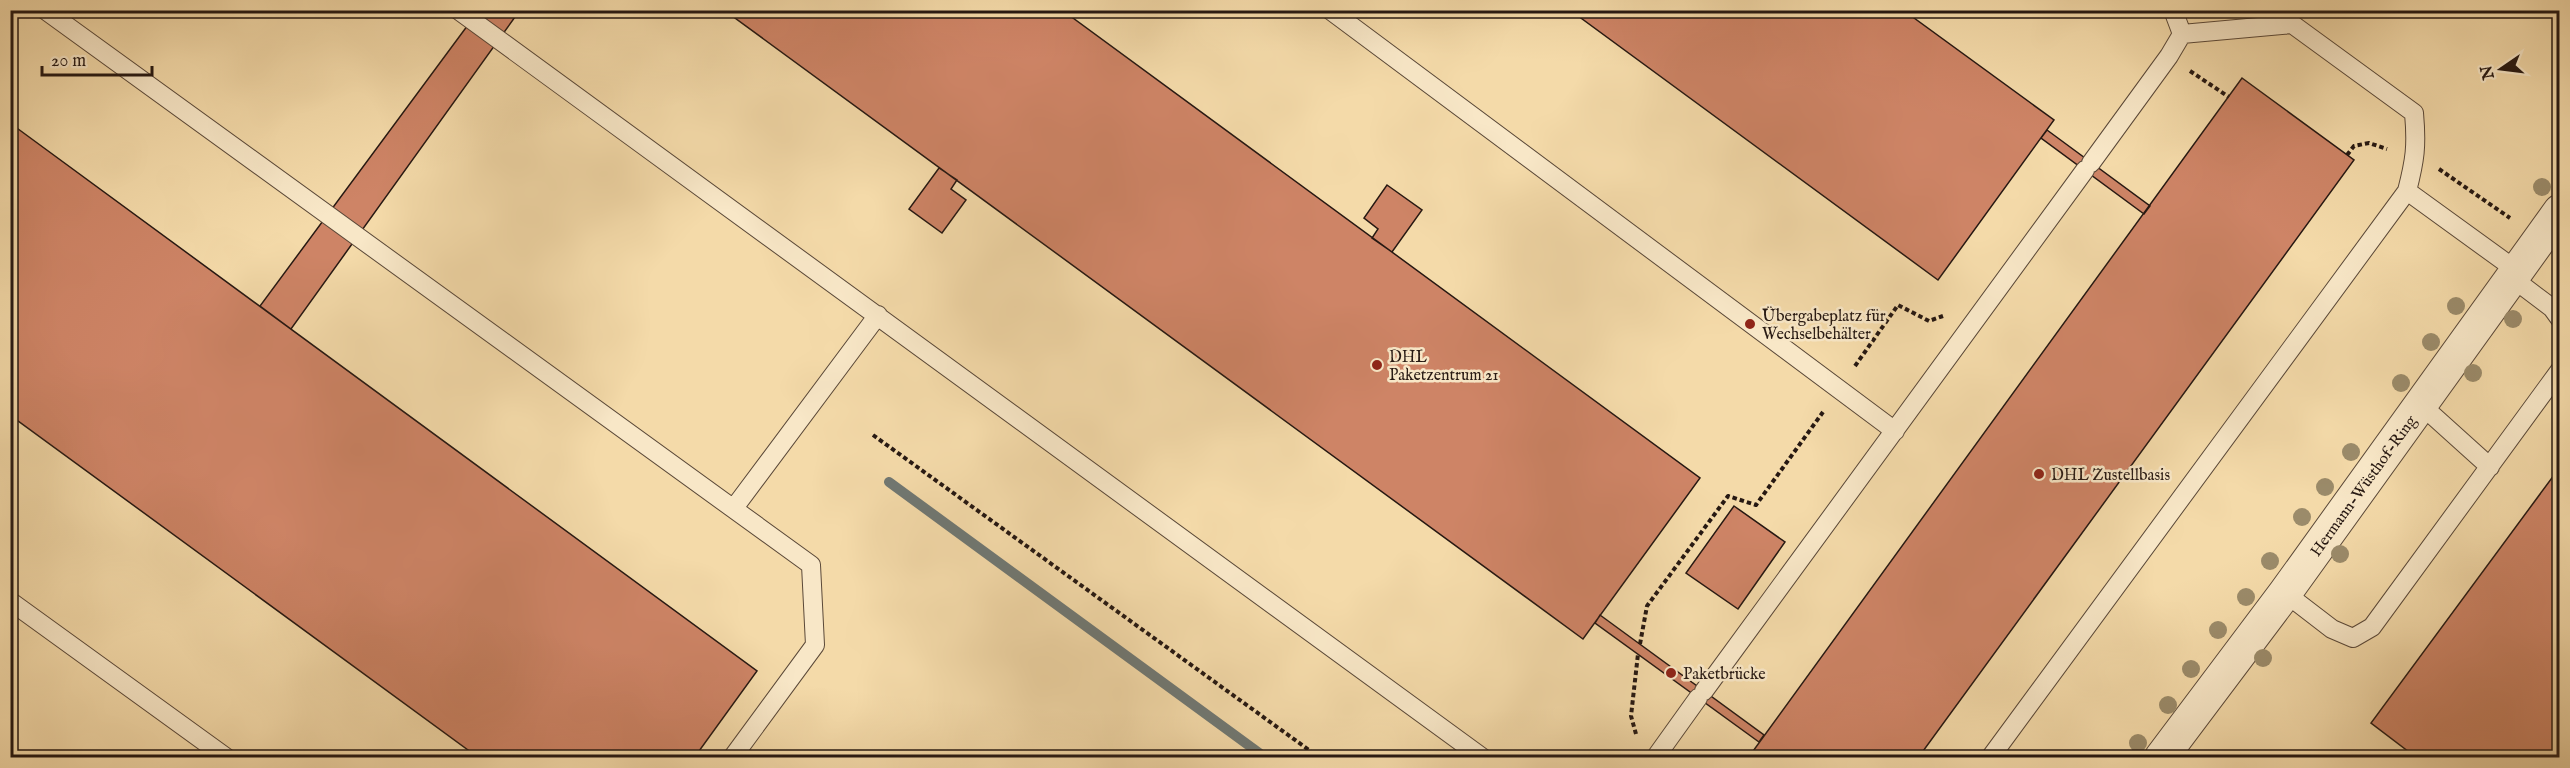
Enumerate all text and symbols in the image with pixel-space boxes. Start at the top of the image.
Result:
scale bar [42,39,152,77]
north arrow [2471,39,2531,99]
text: 20 m [51,50,86,73]
text: N [2477,63,2500,82]
place label: Übergabeplatz für Wechselbehälter [1762,306,1886,345]
marker: Übergabeplatz für Wechselbehälter [1743,317,1757,331]
place label: DHL Paketzentrum 21 [1389,348,1499,386]
marker: DHL Paketzentrum 21 [1370,358,1384,372]
street label: Hermann-Wüsthof-Ring [2307,412,2422,561]
place label: DHL Zustellbasis [2051,466,2170,486]
marker: DHL Zustellbasis [2032,467,2046,481]
place label: Paketbrücke [1683,665,1766,685]
marker: Paketbrücke [1664,666,1678,680]

